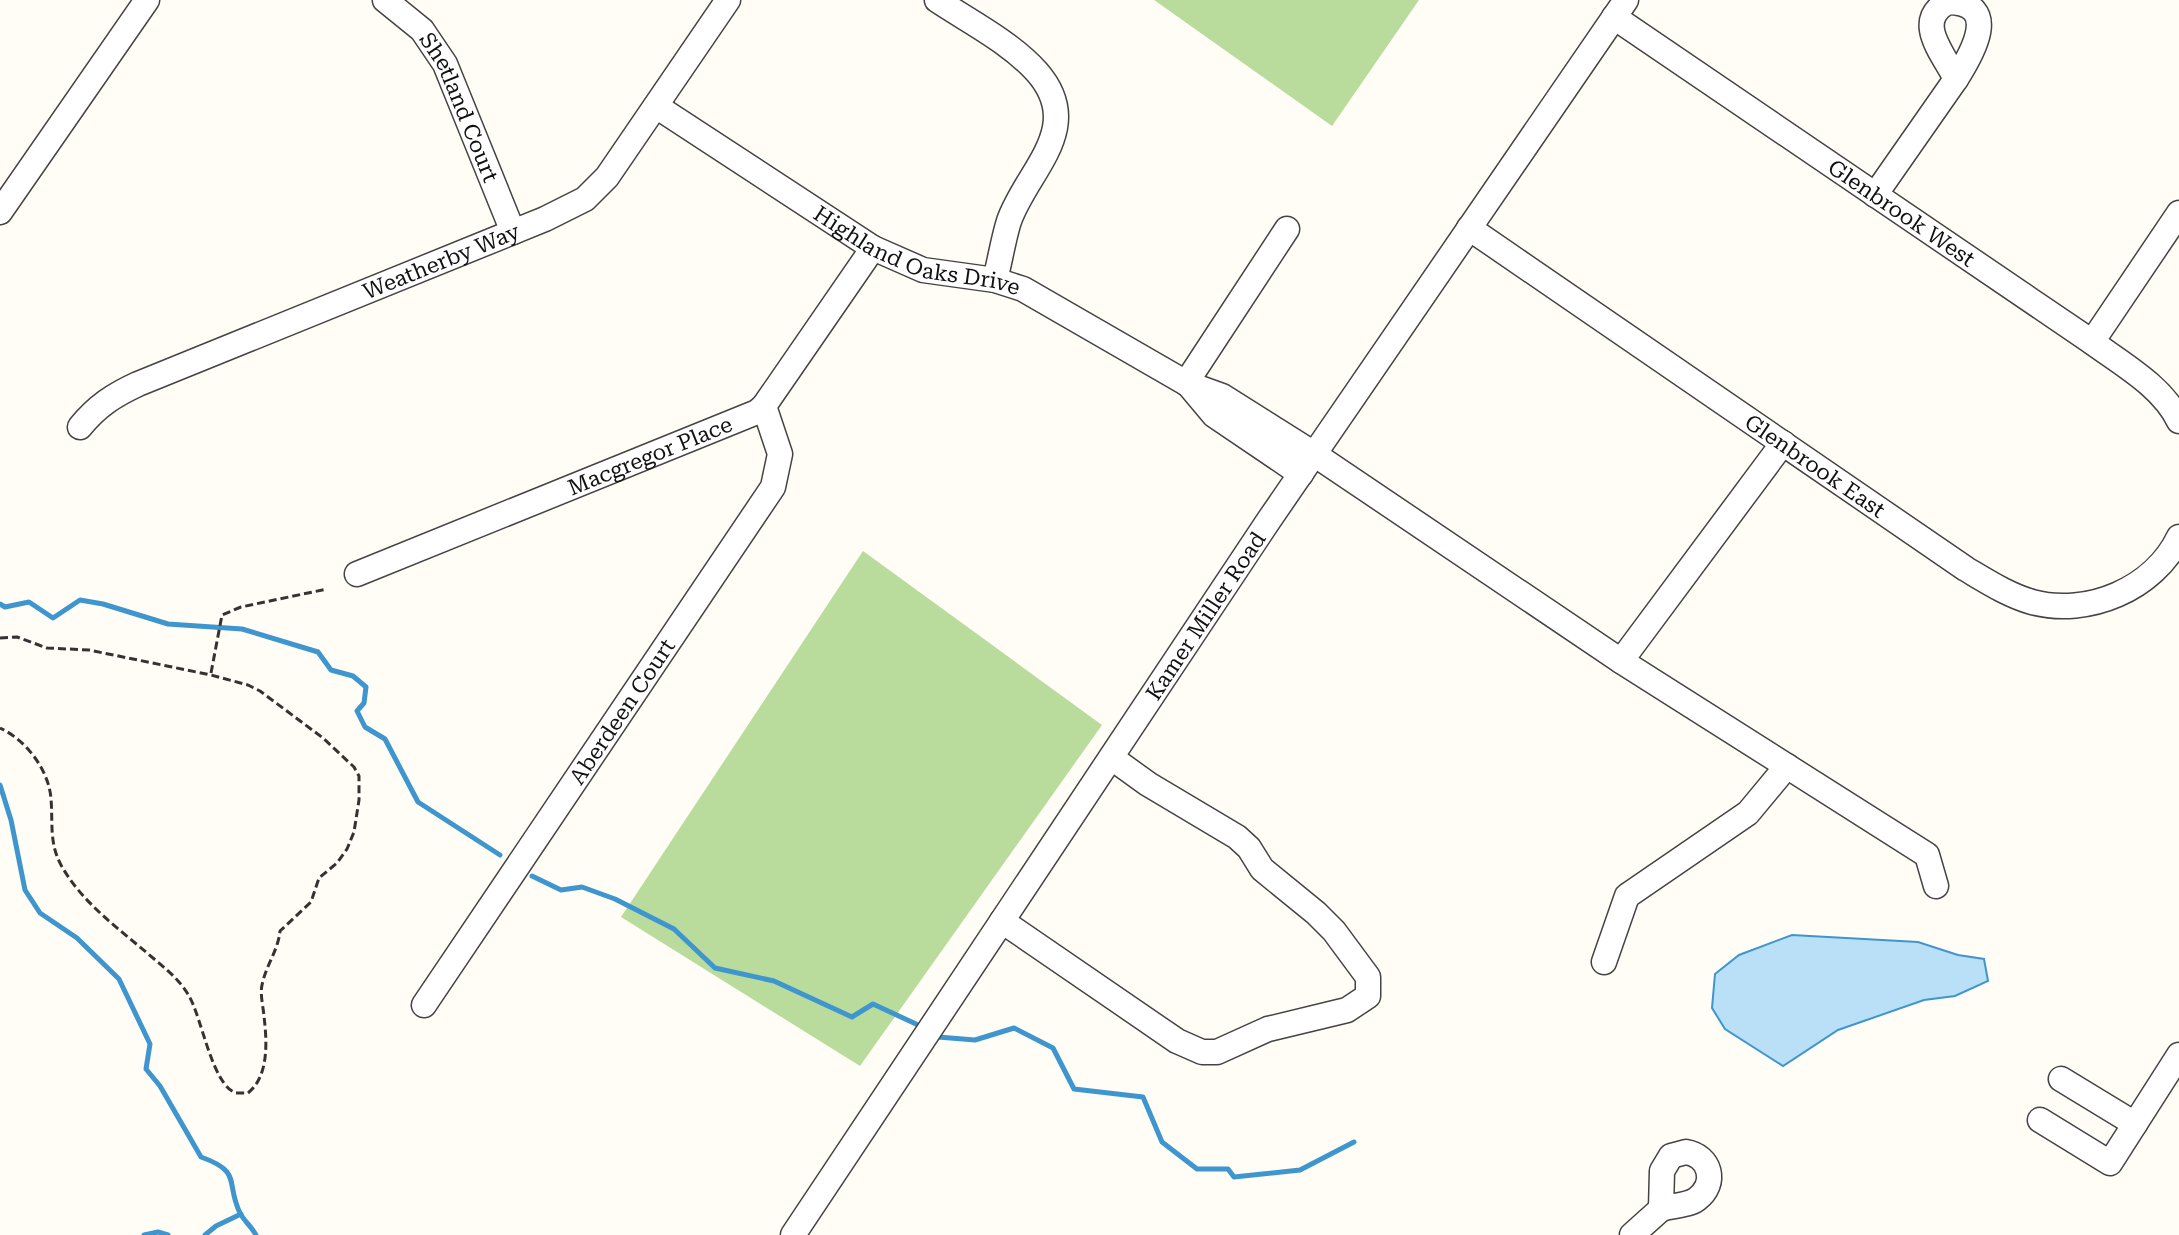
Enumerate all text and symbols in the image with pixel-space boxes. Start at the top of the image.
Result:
street label: Shetland Court [414,28,503,186]
street label: Glenbrook West [1824,155,1979,272]
street label: Highland Oaks Drive [809,201,1023,300]
street label: Weatherby Way [359,219,523,304]
street label: Glenbrook East [1740,409,1890,523]
street label: Macgregor Place [564,411,736,500]
street label: Kamer Miller Road [1141,527,1271,705]
street label: Aberdeen Court [564,634,680,789]

